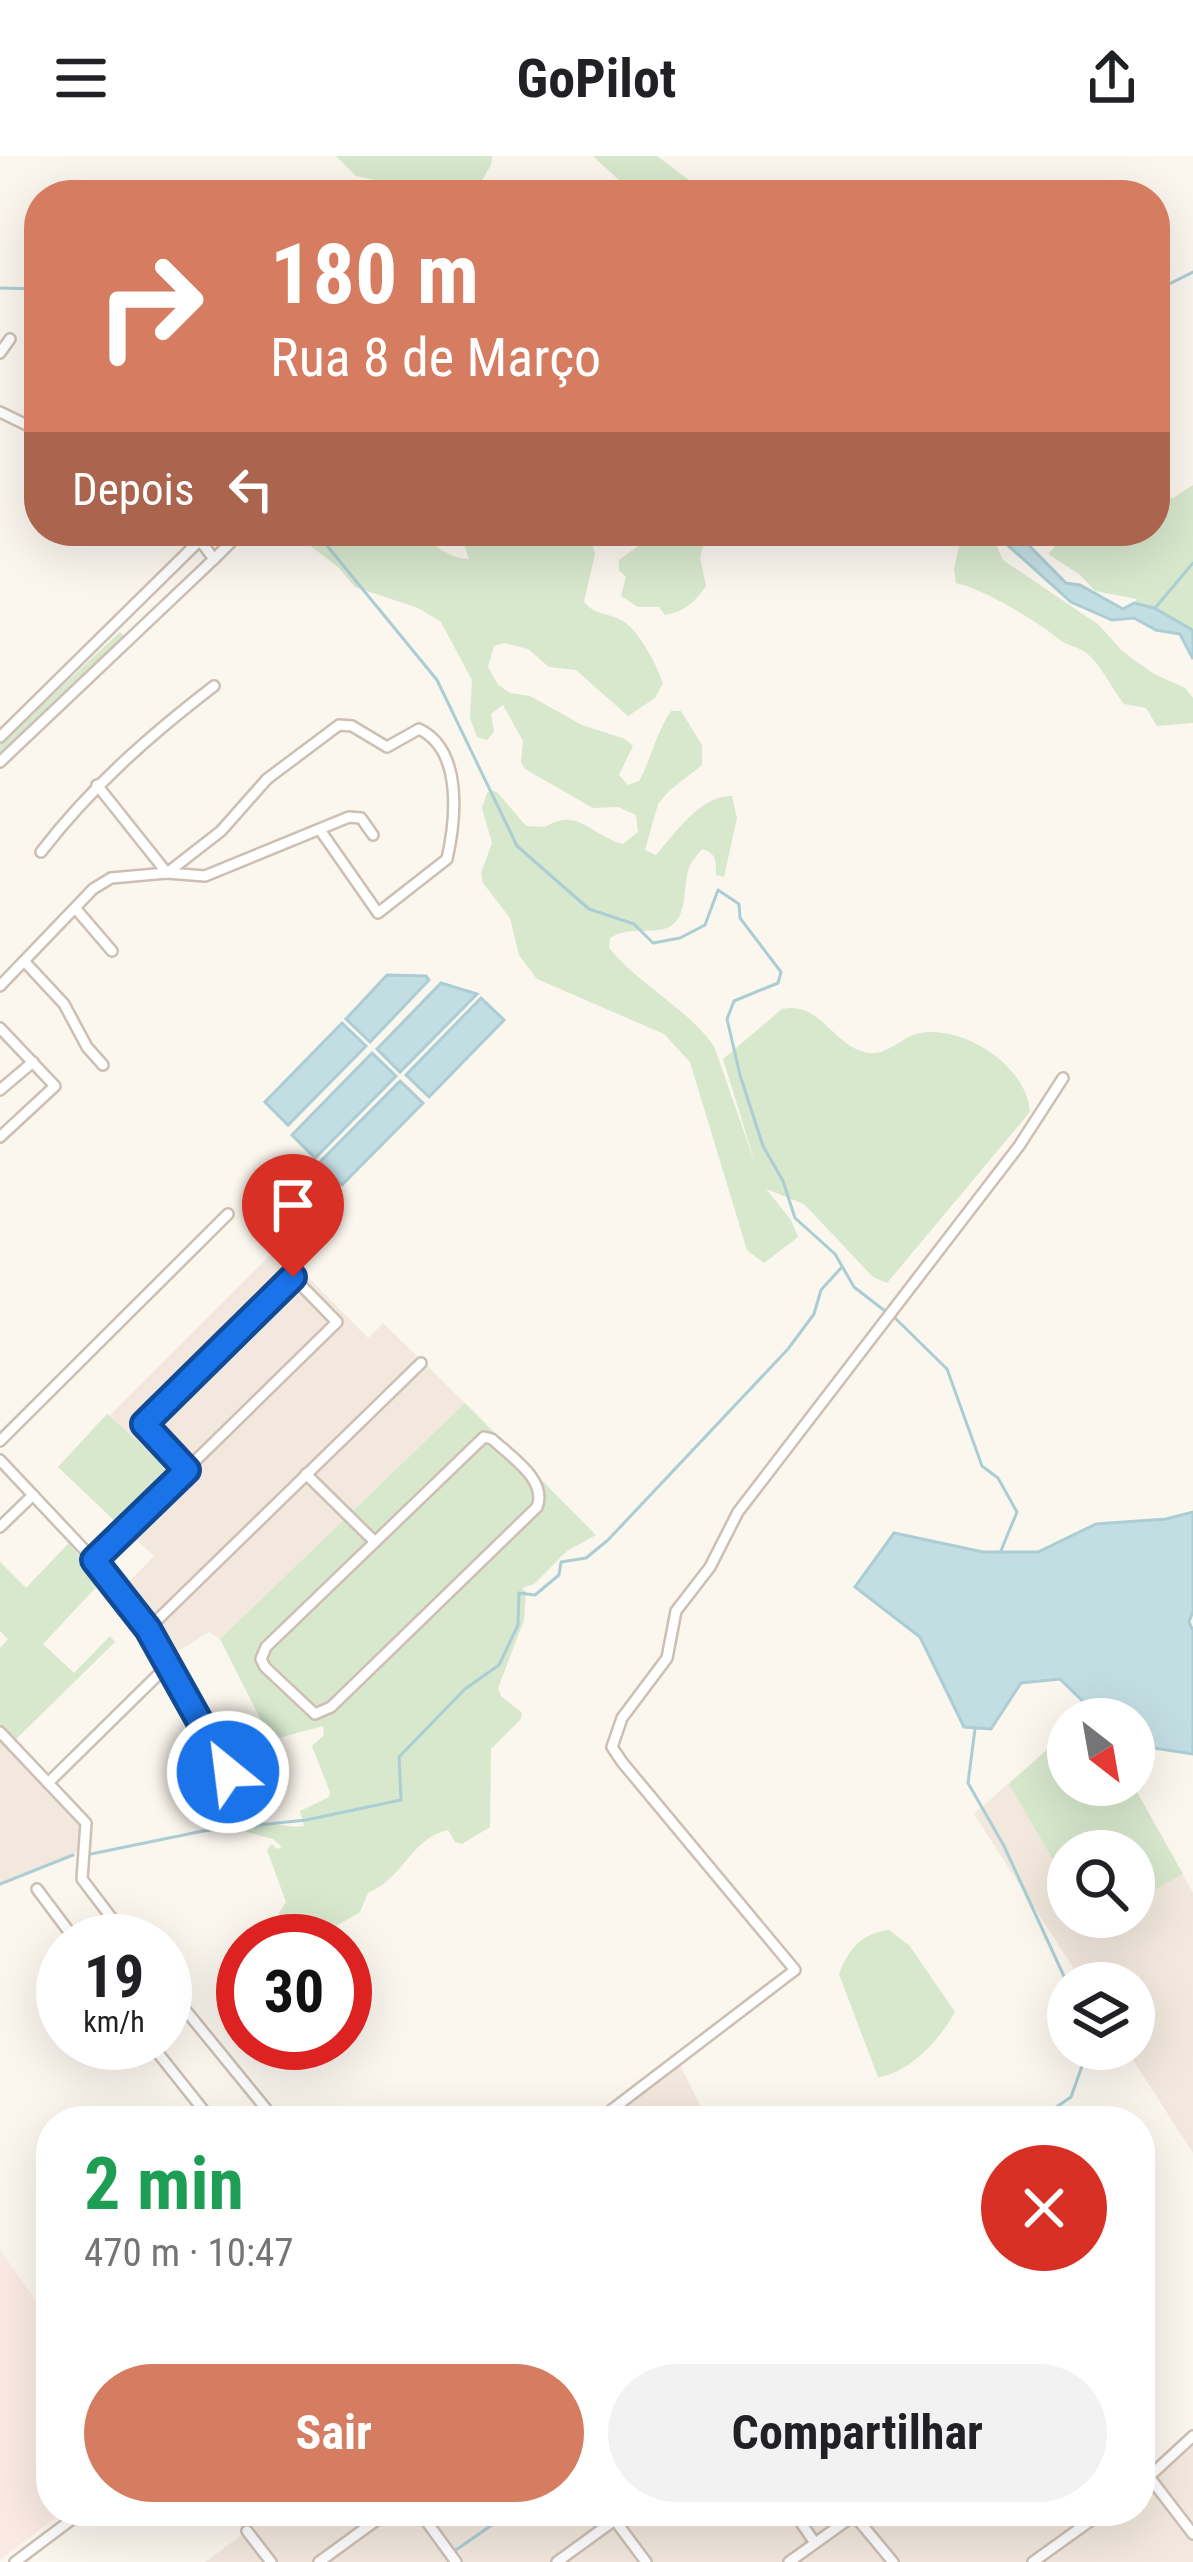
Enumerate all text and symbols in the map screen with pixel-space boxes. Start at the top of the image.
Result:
icon: menu [48,45,114,111]
icon: share [1079,45,1145,111]
text: GoPilot [517,47,676,110]
text: 180 m [270,225,479,324]
icon: right [72,228,228,384]
text: Rua 8 de Março [270,326,601,389]
icon: left [218,456,284,522]
text: Depois [72,463,194,516]
pin [242,1154,344,1277]
icon: arrive [260,1172,326,1238]
north arrow [1047,1698,1155,1806]
map controls [1047,1698,1155,2070]
position arrow [165,1709,291,1835]
button: search [1047,1830,1155,1938]
speed limit sign: 30 [216,1914,372,2070]
text: 19 [84,1941,144,2012]
button: layers [1047,1962,1155,2070]
text: km/h [83,2004,145,2039]
text: 2 min [84,2142,244,2227]
button: close [981,2145,1107,2271]
text: 470 m · 10:47 [84,2230,294,2276]
button: Sair [84,2364,584,2502]
button: Compartilhar [608,2364,1107,2502]

